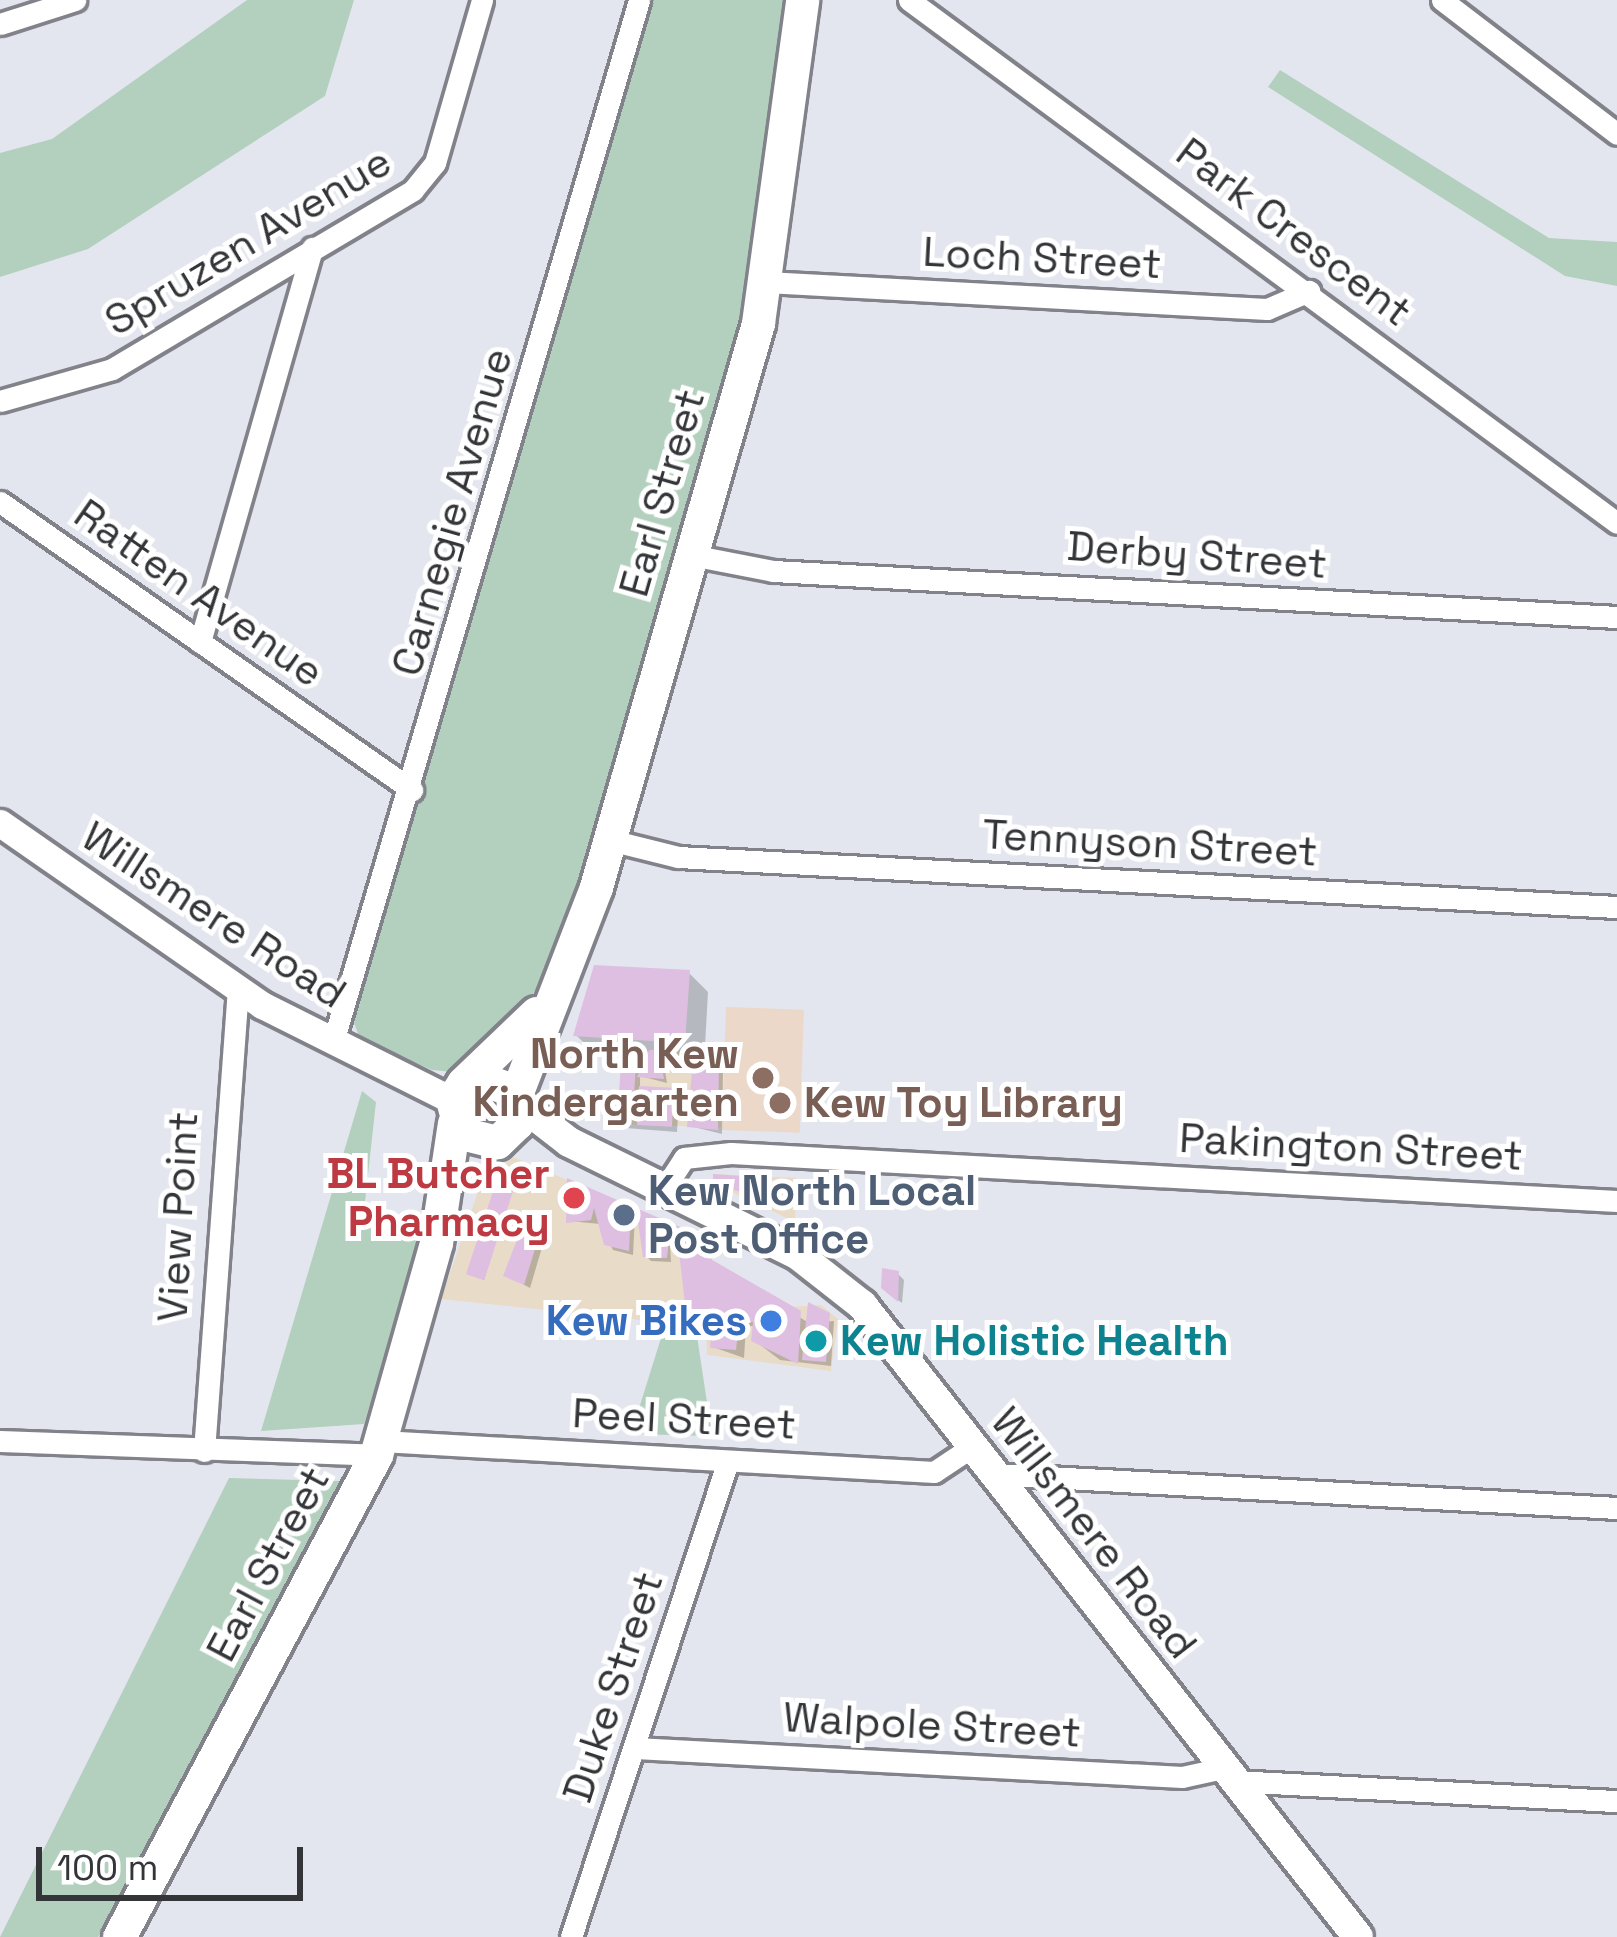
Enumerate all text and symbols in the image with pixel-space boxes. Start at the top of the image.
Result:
street label: Park Crescent [1166,127,1422,337]
street label: Spruzen Avenue [96,136,400,346]
street label: Loch Street [921,227,1163,289]
street label: Carnegie Avenue [381,342,523,682]
street label: Earl Street [608,384,716,602]
street label: Ratten Avenue [64,488,334,698]
street label: Derby Street [1065,521,1329,589]
street label: Tennyson Street [981,809,1319,877]
street label: Willsmere Road [73,811,355,1019]
place label: North Kew Kindergarten [473,1029,739,1128]
marker: North Kew Kindergarten [750,1065,776,1091]
place label: Kew Toy Library [804,1078,1124,1128]
marker: Kew Toy Library [767,1090,793,1116]
street label: View Point [147,1111,209,1323]
street label: Pakington Street [1178,1113,1524,1181]
place label: BL Butcher Pharmacy [325,1149,550,1248]
place label: Kew North Local Post Office [648,1166,976,1264]
marker: BL Butcher Pharmacy [561,1185,587,1211]
marker: Kew North Local Post Office [611,1202,637,1228]
place label: Kew Bikes [546,1296,747,1346]
marker: Kew Bikes [758,1308,784,1334]
place label: Kew Holistic Health [840,1316,1228,1366]
marker: Kew Holistic Health [803,1328,829,1354]
street label: Peel Street [571,1388,797,1450]
street label: Willsmere Road [980,1397,1208,1669]
street label: Earl Street [196,1458,340,1670]
street label: Duke Street [552,1566,674,1808]
street label: Walpole Street [782,1692,1082,1758]
scale bar [42,1823,309,1897]
text: 100 m [57,1845,158,1891]

